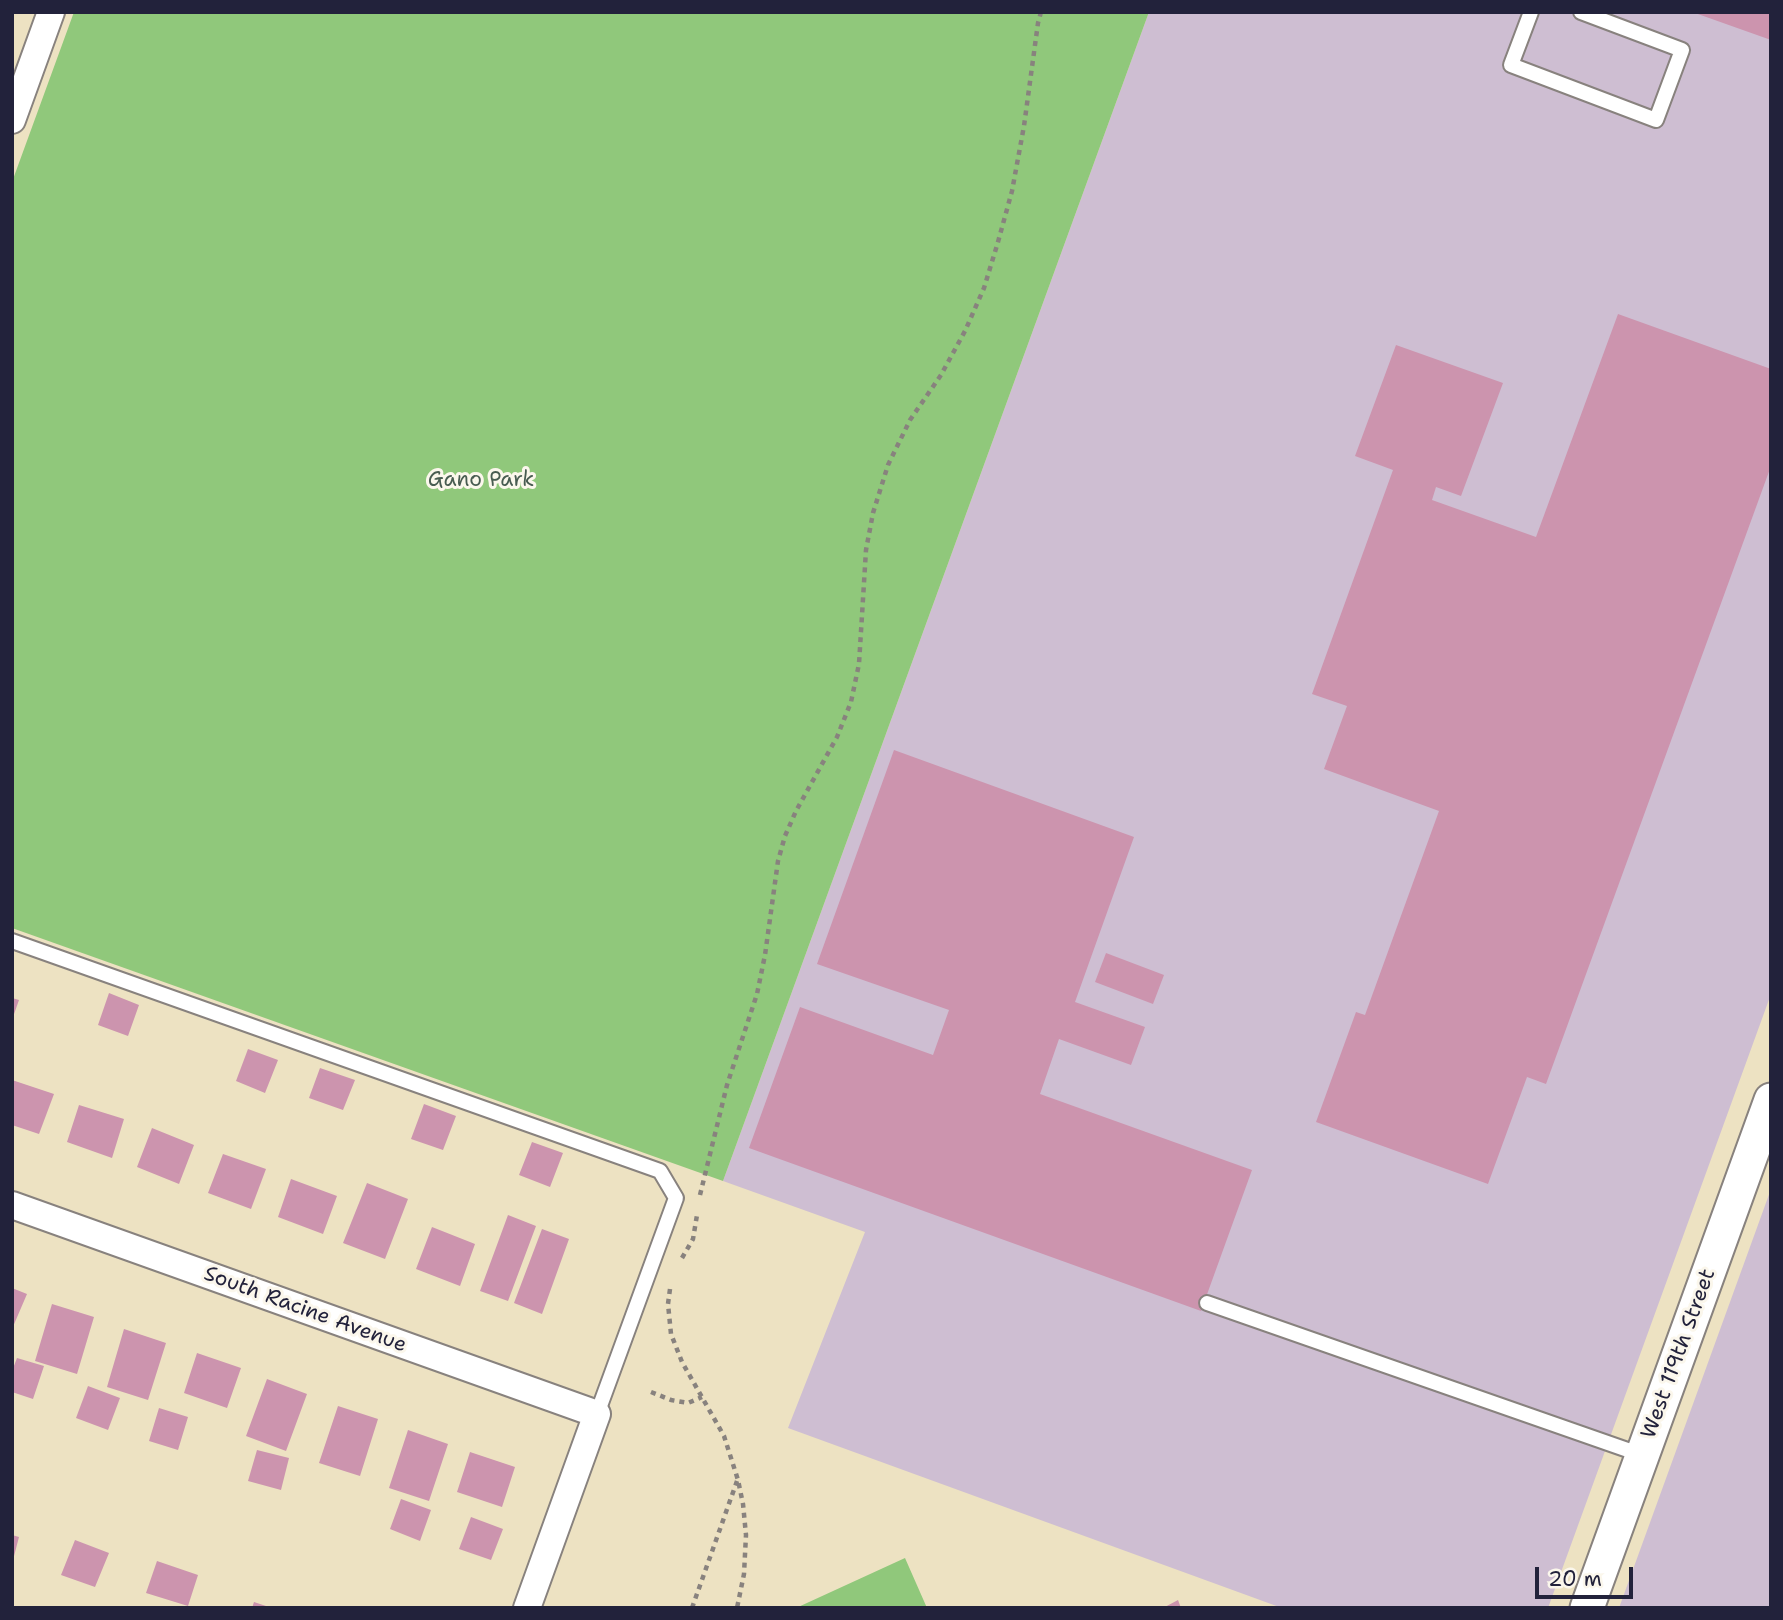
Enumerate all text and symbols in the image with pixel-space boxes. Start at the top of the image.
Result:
park label: Gano Park [428,468,534,494]
street label: South Racine Avenue [200,1262,410,1358]
street label: West 119th Street [1637,1266,1721,1442]
scale bar [1538,1554,1636,1598]
text: 20 m [1548,1565,1602,1593]

